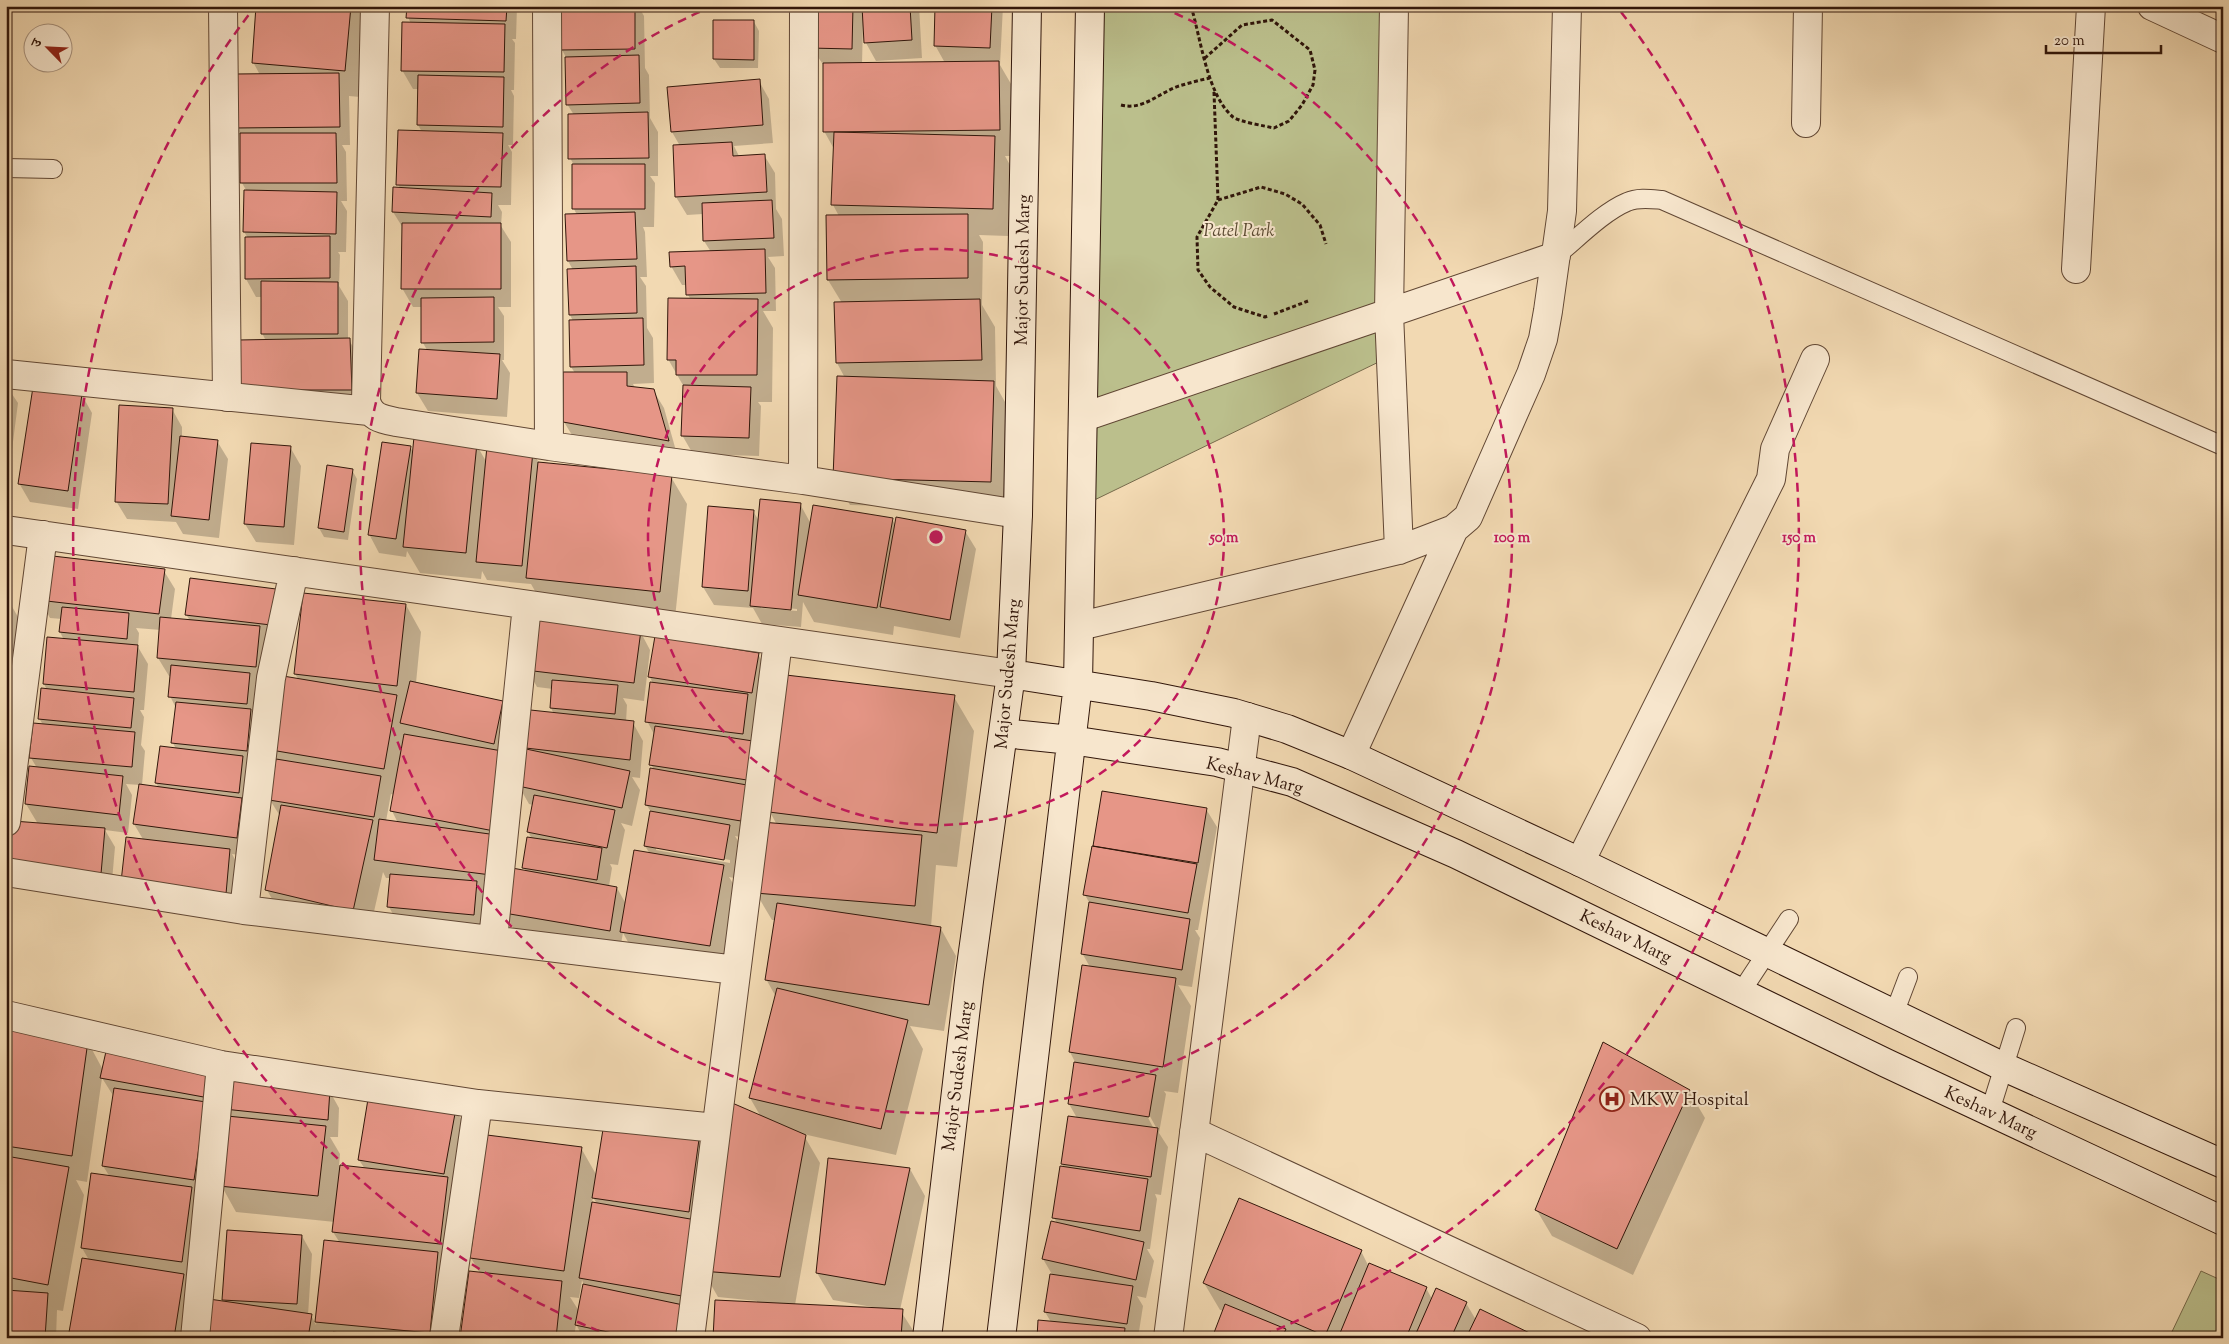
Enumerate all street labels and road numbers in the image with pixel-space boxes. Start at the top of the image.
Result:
street label: Major Sudesh Marg [1010,194,1038,346]
street label: Major Sudesh Marg [989,598,1029,751]
street label: Keshav Marg [1203,751,1306,802]
street label: Keshav Marg [1575,904,1676,971]
street label: Major Sudesh Marg [937,999,981,1153]
street label: Keshav Marg [1939,1081,2041,1147]

